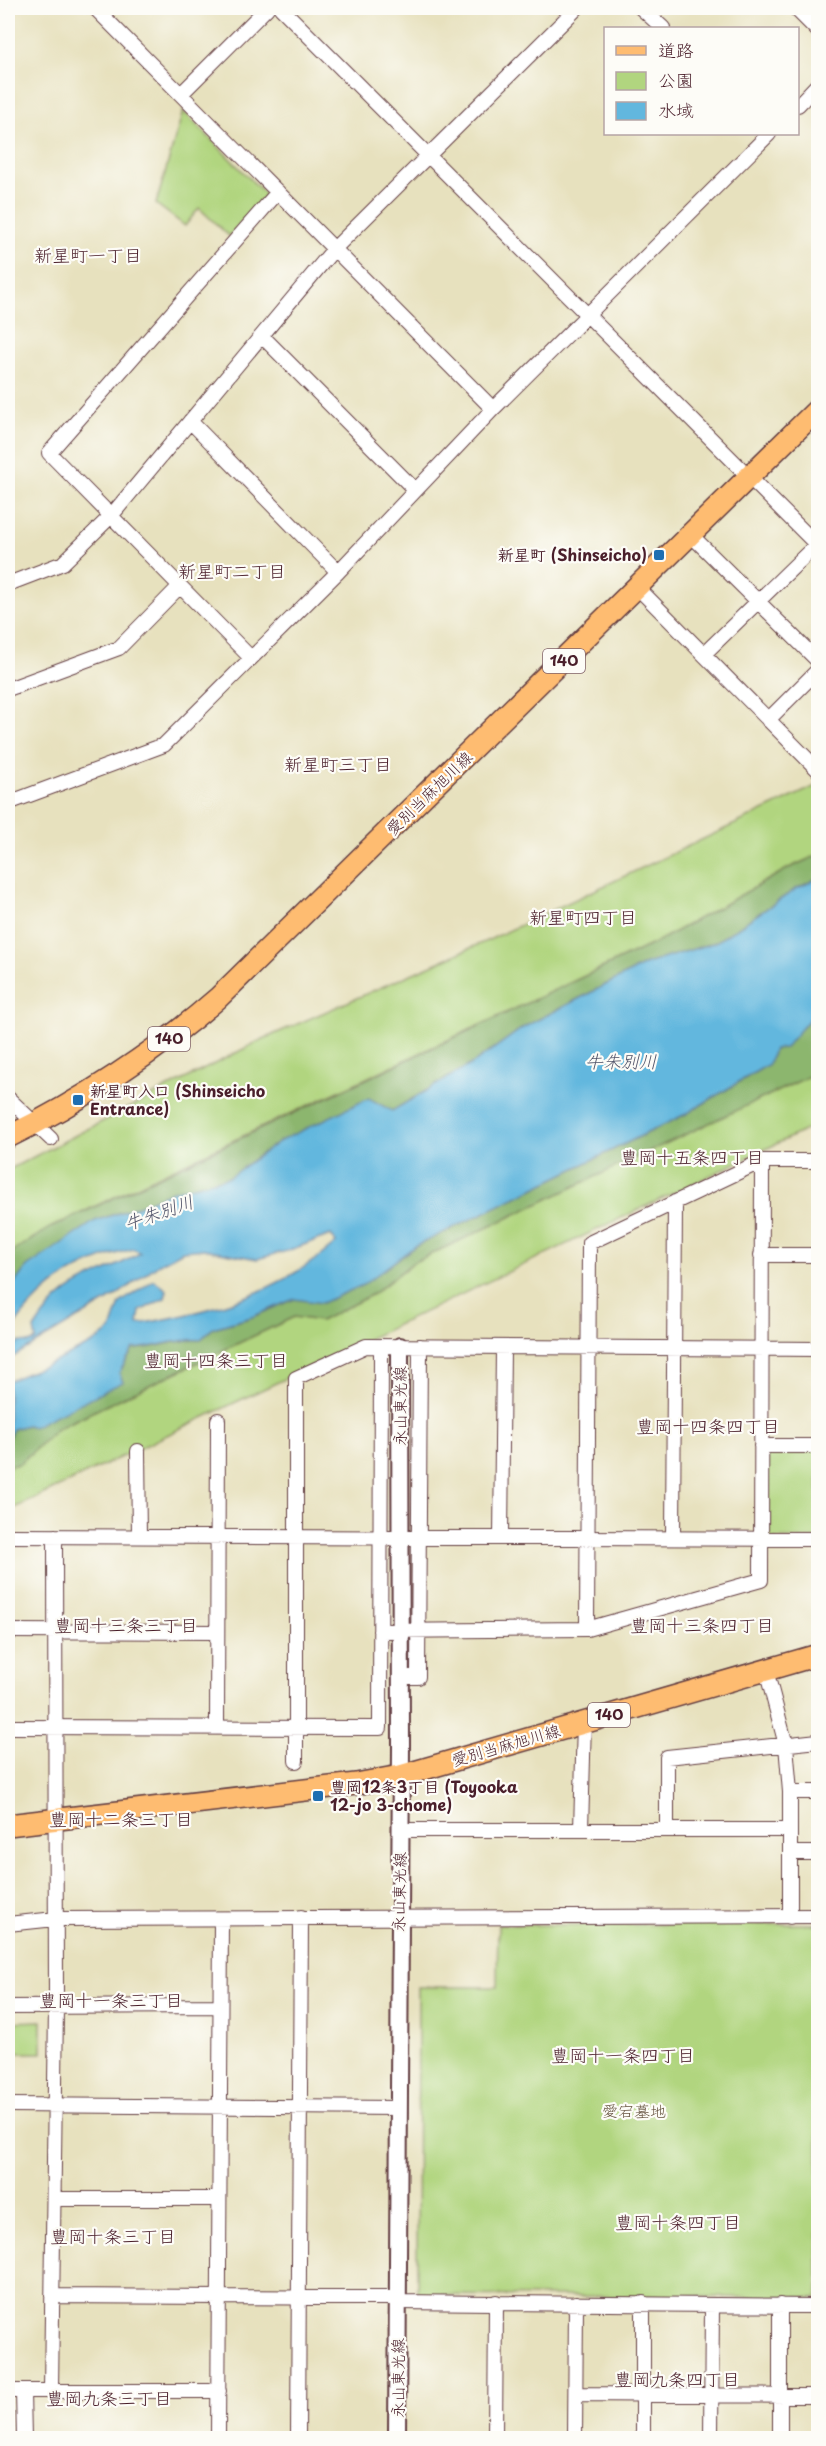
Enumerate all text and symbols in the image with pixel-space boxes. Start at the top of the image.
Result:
legend [604,27,799,135]
text: 道路 [658,36,694,63]
text: 公園 [658,66,694,93]
text: 水域 [658,96,694,123]
district label: 新星町一丁目 [34,241,142,268]
place label: 新星町 (Shinseicho) [498,542,647,566]
marker: 新星町 (Shinseicho) [652,548,666,562]
district label: 新星町二丁目 [178,557,286,584]
road number: 140 [543,649,585,673]
street label: 愛別当麻旭川線 [380,745,477,840]
district label: 新星町三丁目 [284,750,392,777]
district label: 新星町四丁目 [529,903,637,930]
road number: 140 [148,1027,190,1051]
water label: 牛朱別川 [585,1047,657,1074]
place label: 新星町入口 (Shinseicho Entrance) [90,1078,266,1120]
marker: 新星町入口 (Shinseicho Entrance) [71,1093,85,1107]
district label: 豊岡十五条四丁目 [620,1143,764,1170]
water label: 牛朱別川 [120,1187,197,1236]
district label: 豊岡十四条三丁目 [144,1346,288,1373]
street label: 永山東光線 [387,1366,411,1446]
district label: 豊岡十四条四丁目 [636,1412,780,1439]
district label: 豊岡十三条三丁目 [54,1611,198,1638]
district label: 豊岡十三条四丁目 [630,1611,774,1638]
road number: 140 [588,1703,630,1727]
street label: 愛別当麻旭川線 [449,1717,563,1771]
place label: 豊岡12条3丁目 (Toyooka 12-jo 3-chome) [330,1774,518,1816]
marker: 豊岡12条3丁目 (Toyooka 12-jo 3-chome) [311,1789,325,1803]
district label: 豊岡十二条三丁目 [49,1805,193,1832]
street label: 永山東光線 [385,1852,411,1932]
district label: 豊岡十一条三丁目 [39,1986,183,2013]
district label: 豊岡十一条四丁目 [551,2041,695,2068]
park label: 愛宕墓地 [602,2098,666,2122]
district label: 豊岡十条四丁目 [615,2208,741,2235]
district label: 豊岡十条三丁目 [50,2222,176,2249]
street label: 永山東光線 [385,2338,409,2418]
district label: 豊岡九条四丁目 [614,2365,740,2392]
district label: 豊岡九条三丁目 [46,2384,172,2411]

